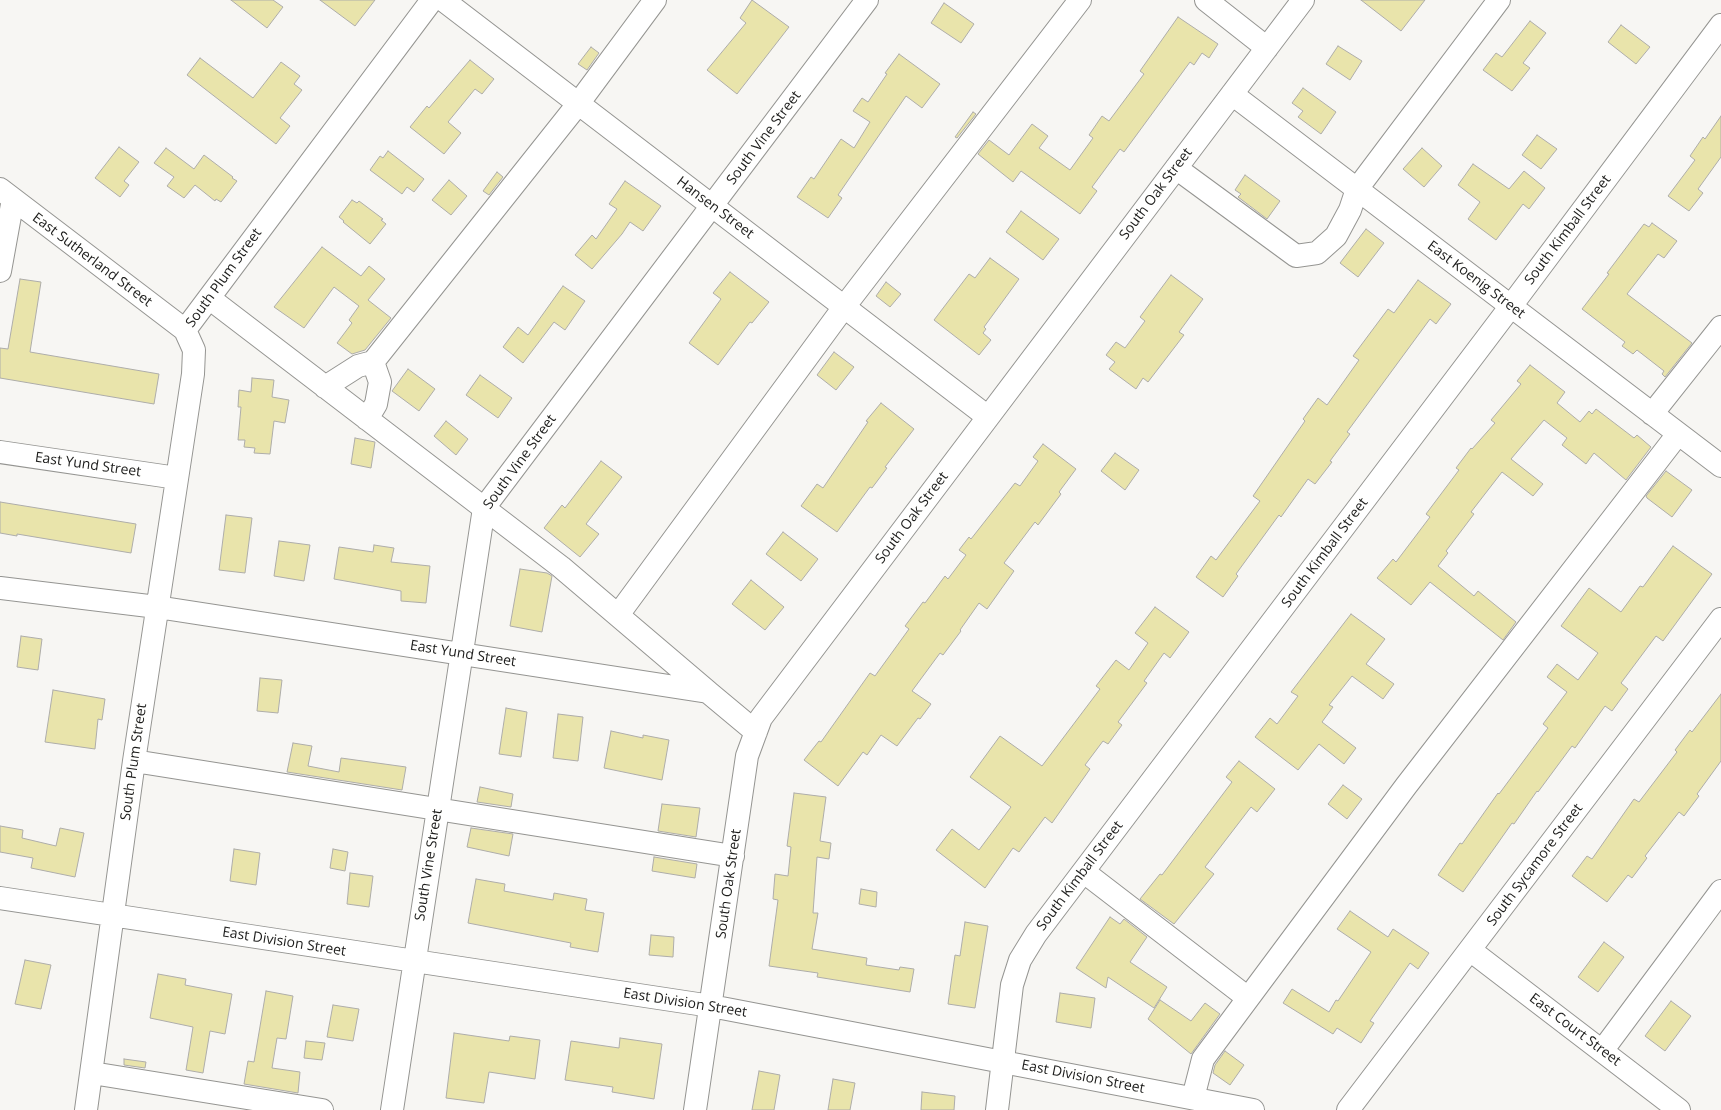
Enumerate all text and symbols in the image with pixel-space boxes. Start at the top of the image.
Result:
street label: South Vine Street [723,88,805,188]
street label: South Oak Street [1116,145,1196,243]
street label: South Kimball Street [1521,172,1615,288]
street label: Hansen Street [673,173,757,243]
street label: East Sutherland Street [29,210,155,310]
street label: South Plum Street [182,225,266,331]
street label: East Koenig Street [1424,238,1528,322]
street label: South Vine Street [480,411,560,513]
street label: East Yund Street [34,449,142,481]
street label: South Oak Street [872,469,952,567]
street label: South Kimball Street [1278,495,1372,611]
street label: East Yund Street [409,637,517,671]
street label: South Plum Street [117,702,151,822]
street label: South Sycamore Street [1484,801,1586,929]
street label: South Vine Street [412,808,446,922]
street label: South Kimball Street [1033,818,1127,934]
street label: South Oak Street [713,828,745,940]
street label: East Division Street [221,924,347,960]
street label: East Division Street [622,985,748,1021]
street label: East Court Street [1526,990,1624,1070]
street label: East Division Street [1020,1057,1146,1097]

